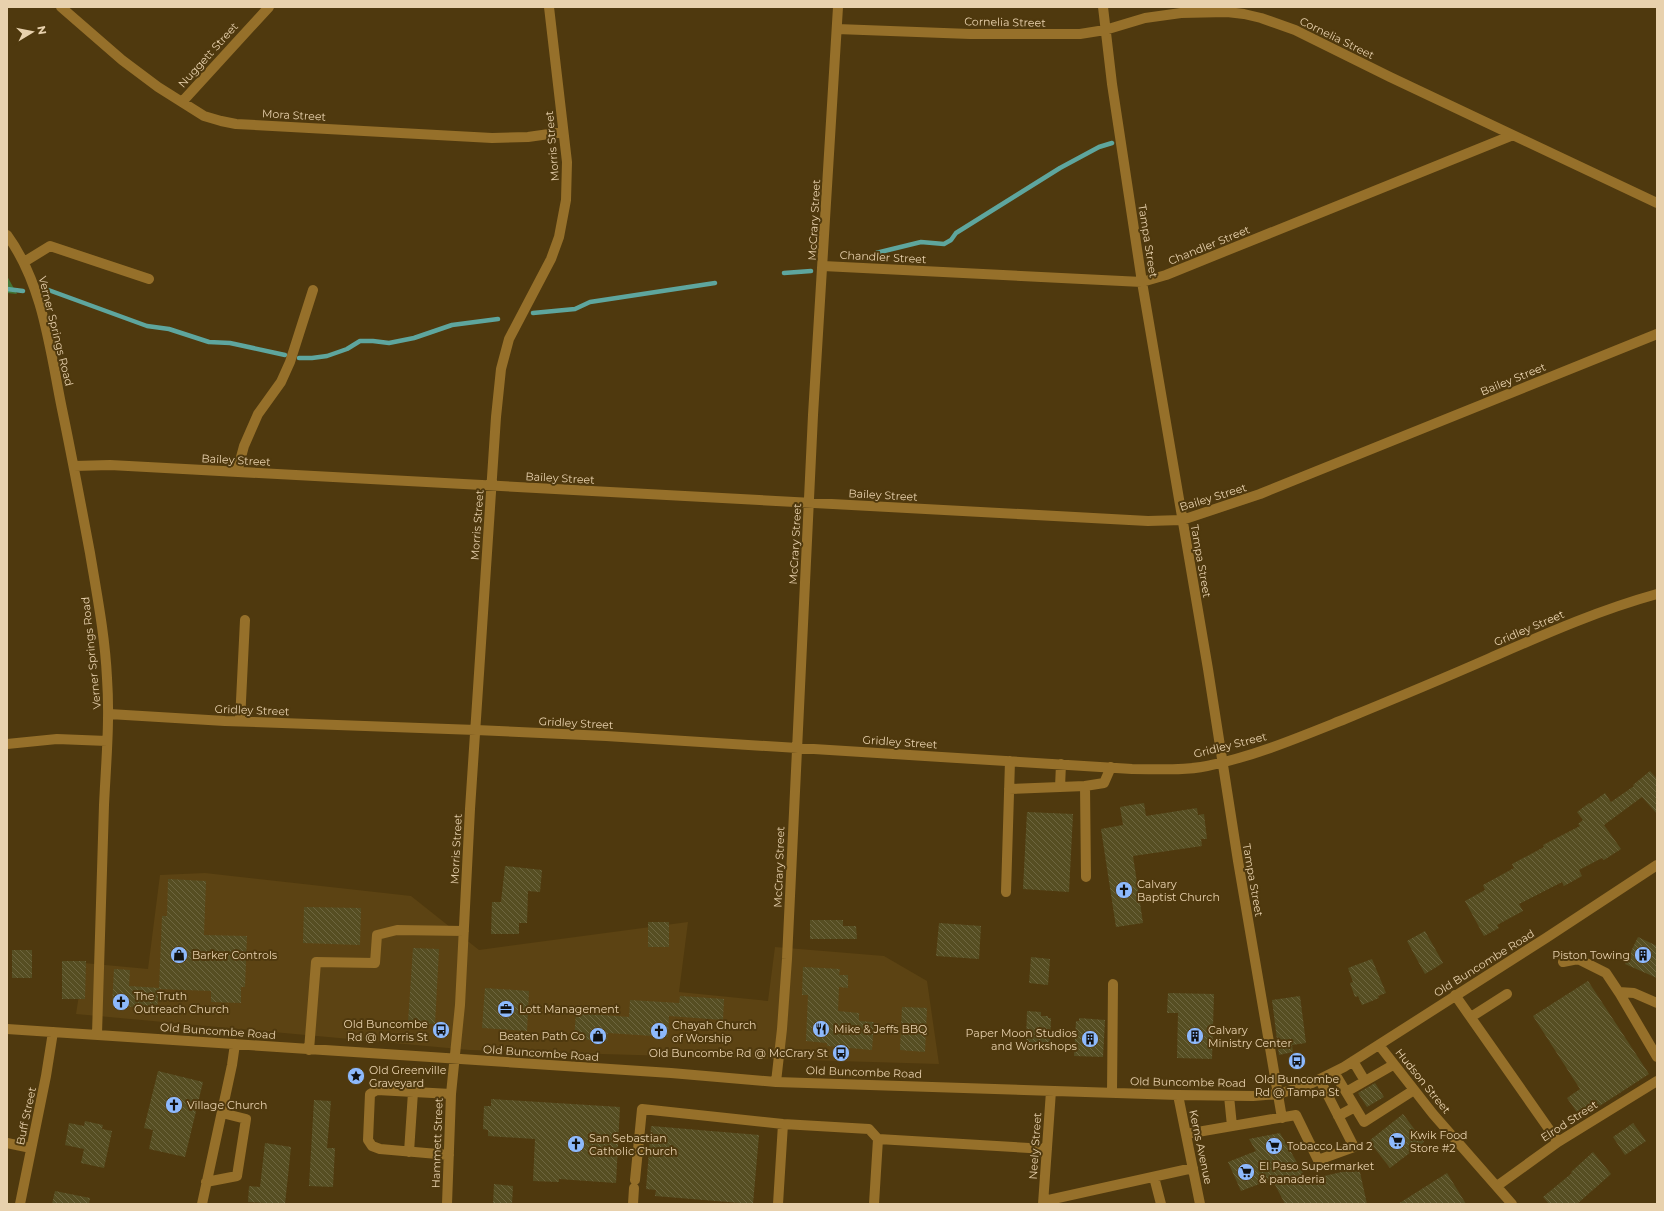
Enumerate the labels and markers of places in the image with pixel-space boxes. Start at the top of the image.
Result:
place label: Calvary Baptist Church [1137,877,1220,904]
church icon: Calvary Baptist Church [1114,880,1134,900]
shop icon: Barker Controls [169,945,189,965]
building icon: Piston Towing [1633,945,1653,965]
place label: Barker Controls [192,948,278,962]
place label: Piston Towing [1552,948,1630,962]
place label: The Truth Outreach Church [134,989,229,1016]
church icon: The Truth Outreach Church [111,992,131,1012]
office icon: Lott Management [496,999,516,1019]
place label: Lott Management [519,1002,620,1016]
place label: Old Buncombe Rd @ Morris St [344,1017,429,1044]
place label: Chayah Church of Worship [672,1018,757,1045]
restaurant icon: Mike & Jeffs BBQ [811,1019,831,1039]
bus stop icon: Old Buncombe Rd @ Morris St [431,1020,451,1040]
church icon: Chayah Church of Worship [649,1021,669,1041]
place label: Mike & Jeffs BBQ [834,1022,928,1036]
place label: Calvary Ministry Center [1208,1023,1292,1050]
shop icon: Beaten Path Co [588,1026,608,1046]
place label: Paper Moon Studios and Workshops [965,1026,1078,1053]
building icon: Calvary Ministry Center [1185,1026,1205,1046]
place label: Beaten Path Co [499,1029,585,1043]
building icon: Paper Moon Studios and Workshops [1080,1029,1100,1049]
bus stop icon: Old Buncombe Rd @ McCrary St [831,1043,851,1063]
place label: Old Buncombe Rd @ McCrary St [649,1046,829,1060]
bus stop icon: Old Buncombe Rd @ Tampa St [1287,1051,1307,1071]
place label: Old Greenville Graveyard [369,1063,447,1090]
place icon: Old Greenville Graveyard [346,1066,366,1086]
place label: Old Buncombe Rd @ Tampa St [1255,1072,1340,1099]
church icon: Village Church [164,1095,184,1115]
place label: Village Church [187,1098,267,1112]
place label: Kwik Food Store #2 [1410,1128,1468,1155]
place label: San Sebastian Catholic Church [589,1131,677,1158]
supermarket icon: Kwik Food Store #2 [1387,1131,1407,1151]
church icon: San Sebastian Catholic Church [566,1134,586,1154]
supermarket icon: Tobacco Land 2 [1264,1136,1284,1156]
place label: Tobacco Land 2 [1287,1139,1372,1153]
place label: El Paso Supermarket & panaderia [1259,1159,1375,1186]
supermarket icon: El Paso Supermarket & panaderia [1236,1162,1256,1182]

